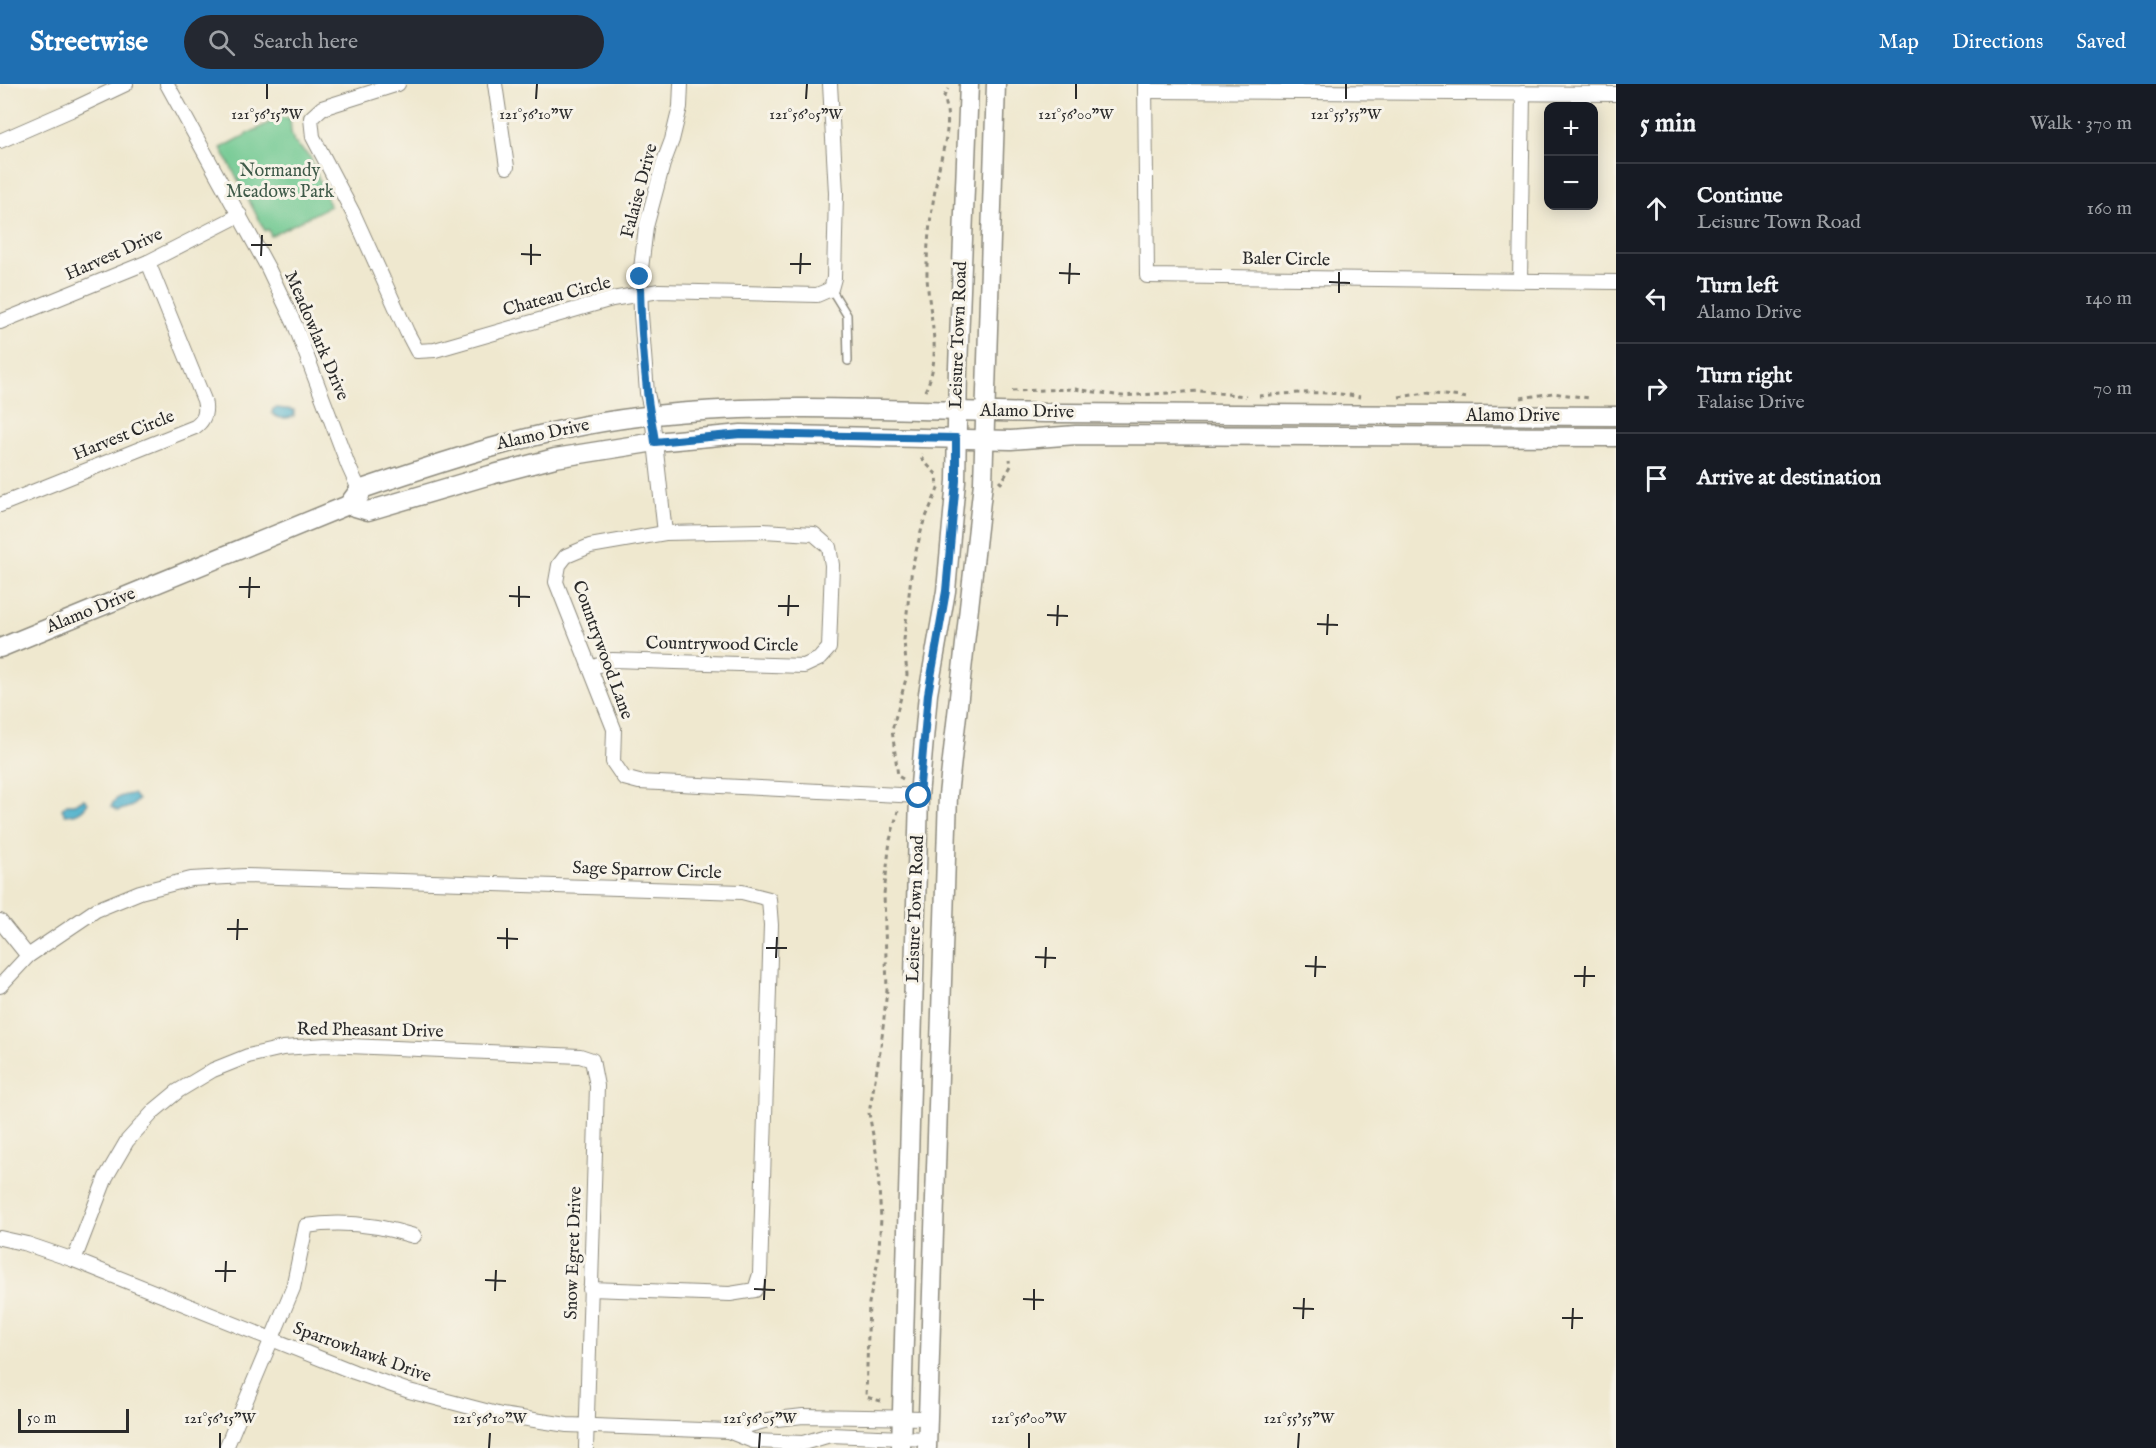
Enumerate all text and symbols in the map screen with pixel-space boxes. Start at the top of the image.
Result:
search box [184,15,604,69]
text: Streetwise [30,25,148,60]
icon: search [205,26,238,59]
text: Search here [253,28,358,56]
text: Map [1879,29,1919,56]
text: Directions [1952,29,2043,56]
text: Saved [2076,29,2126,56]
map controls [1544,102,1598,210]
button: + [1544,102,1598,156]
text: 121°56'15"W [231,105,303,124]
text: 121°56'10"W [499,105,573,124]
text: 121°56'05"W [769,105,843,124]
text: 121°56'00"W [1038,105,1114,124]
text: 121°55'55"W [1311,105,1382,124]
text: 5 min [1640,107,1696,140]
text: Walk · 370 m [2030,111,2132,136]
street label: Falaise Drive [616,141,664,241]
button: − [1544,156,1598,210]
park label: Normandy Meadows Park [226,160,334,204]
text: Continue [1697,182,1783,210]
icon: ahead [1640,192,1673,225]
text: 160 m [2086,196,2132,221]
text: Leisure Town Road [1697,210,1861,235]
street label: Harvest Drive [62,223,166,287]
street label: Baler Circle [1242,248,1330,272]
street label: Leisure Town Road [945,260,973,409]
route end [626,263,652,289]
street label: Meadowlark Drive [278,268,354,404]
street label: Chateau Circle [501,272,613,322]
text: Turn left [1697,272,1779,300]
icon: left [1640,282,1673,315]
text: 140 m [2085,286,2132,311]
text: Alamo Drive [1697,300,1802,325]
text: Turn right [1697,362,1792,390]
icon: right [1640,372,1673,405]
text: 70 m [2093,376,2132,401]
text: Falaise Drive [1697,390,1805,415]
street label: Alamo Drive [979,400,1074,424]
street label: Harvest Circle [70,405,178,467]
street label: Alamo Drive [1465,405,1560,428]
street label: Alamo Drive [494,414,591,456]
icon: arrive [1640,462,1673,495]
text: Arrive at destination [1697,464,1881,492]
street label: Countrywood Lane [566,577,638,723]
street label: Alamo Drive [42,583,139,640]
street label: Countrywood Circle [645,632,799,658]
route start [905,782,931,808]
street label: Leisure Town Road [902,834,930,983]
street label: Sage Sparrow Circle [572,857,722,885]
street label: Red Pheasant Drive [296,1018,444,1044]
street label: Snow Egret Drive [560,1186,588,1320]
street label: Sparrowhawk Drive [290,1317,434,1389]
scale bar [18,1406,129,1434]
text: 50 m [27,1409,56,1429]
text: 121°56'15"W [184,1409,256,1428]
text: 121°56'10"W [453,1409,527,1428]
text: 121°56'05"W [723,1409,797,1428]
text: 121°56'00"W [991,1409,1067,1428]
text: 121°55'55"W [1264,1409,1335,1428]

